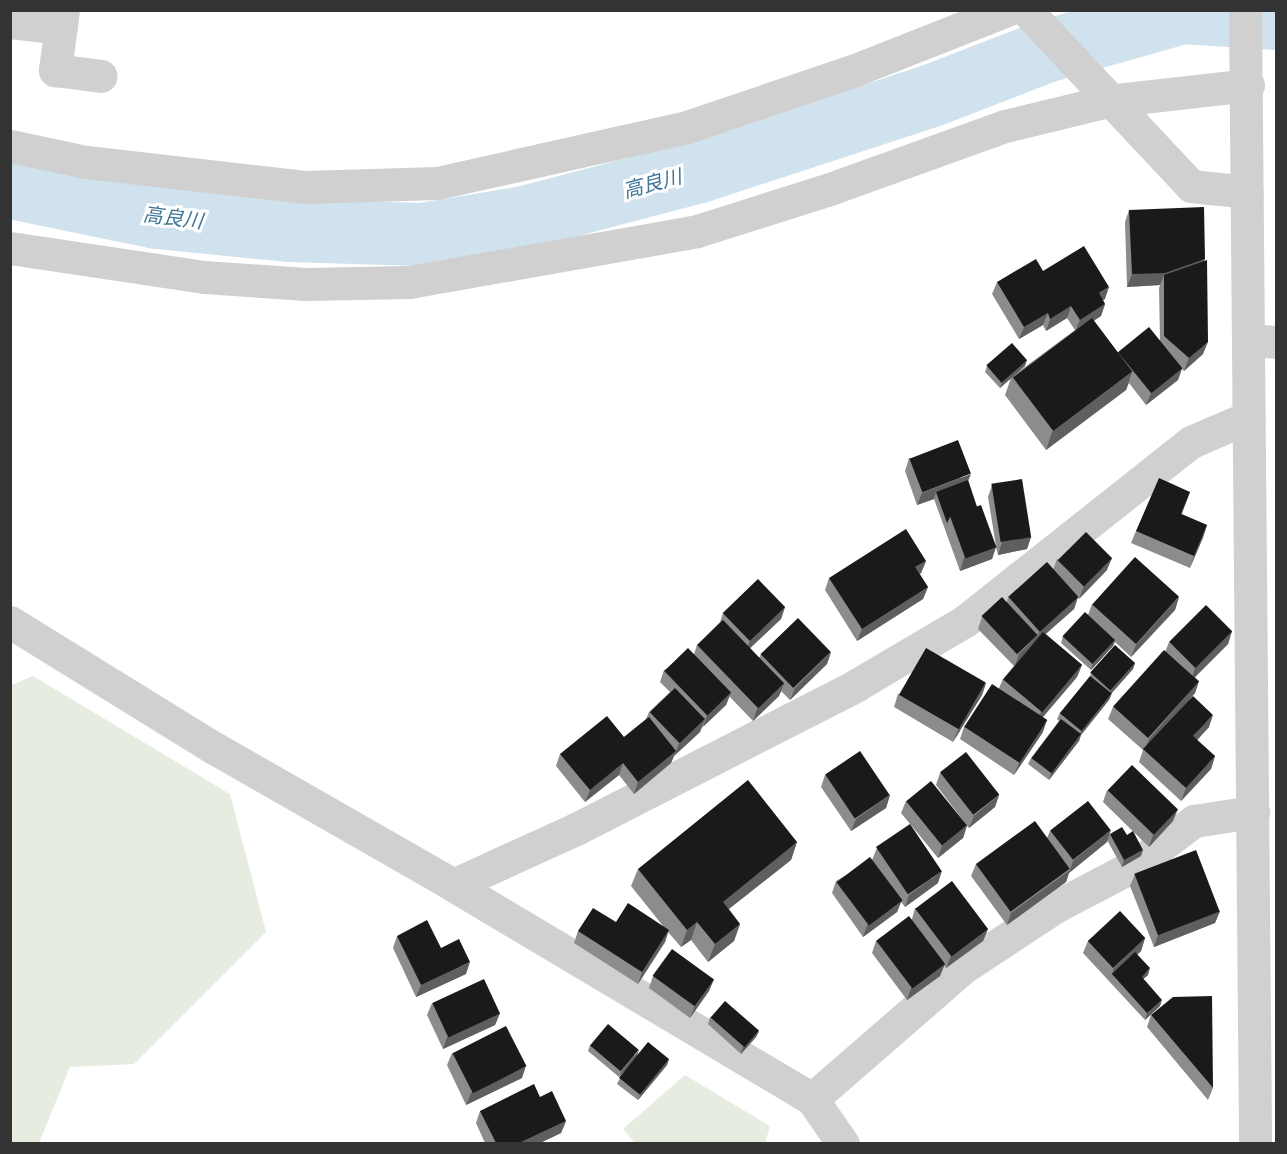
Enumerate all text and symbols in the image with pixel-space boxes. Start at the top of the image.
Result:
water label: 高良川 [620,164,684,202]
water label: 高良川 [142,201,204,233]

